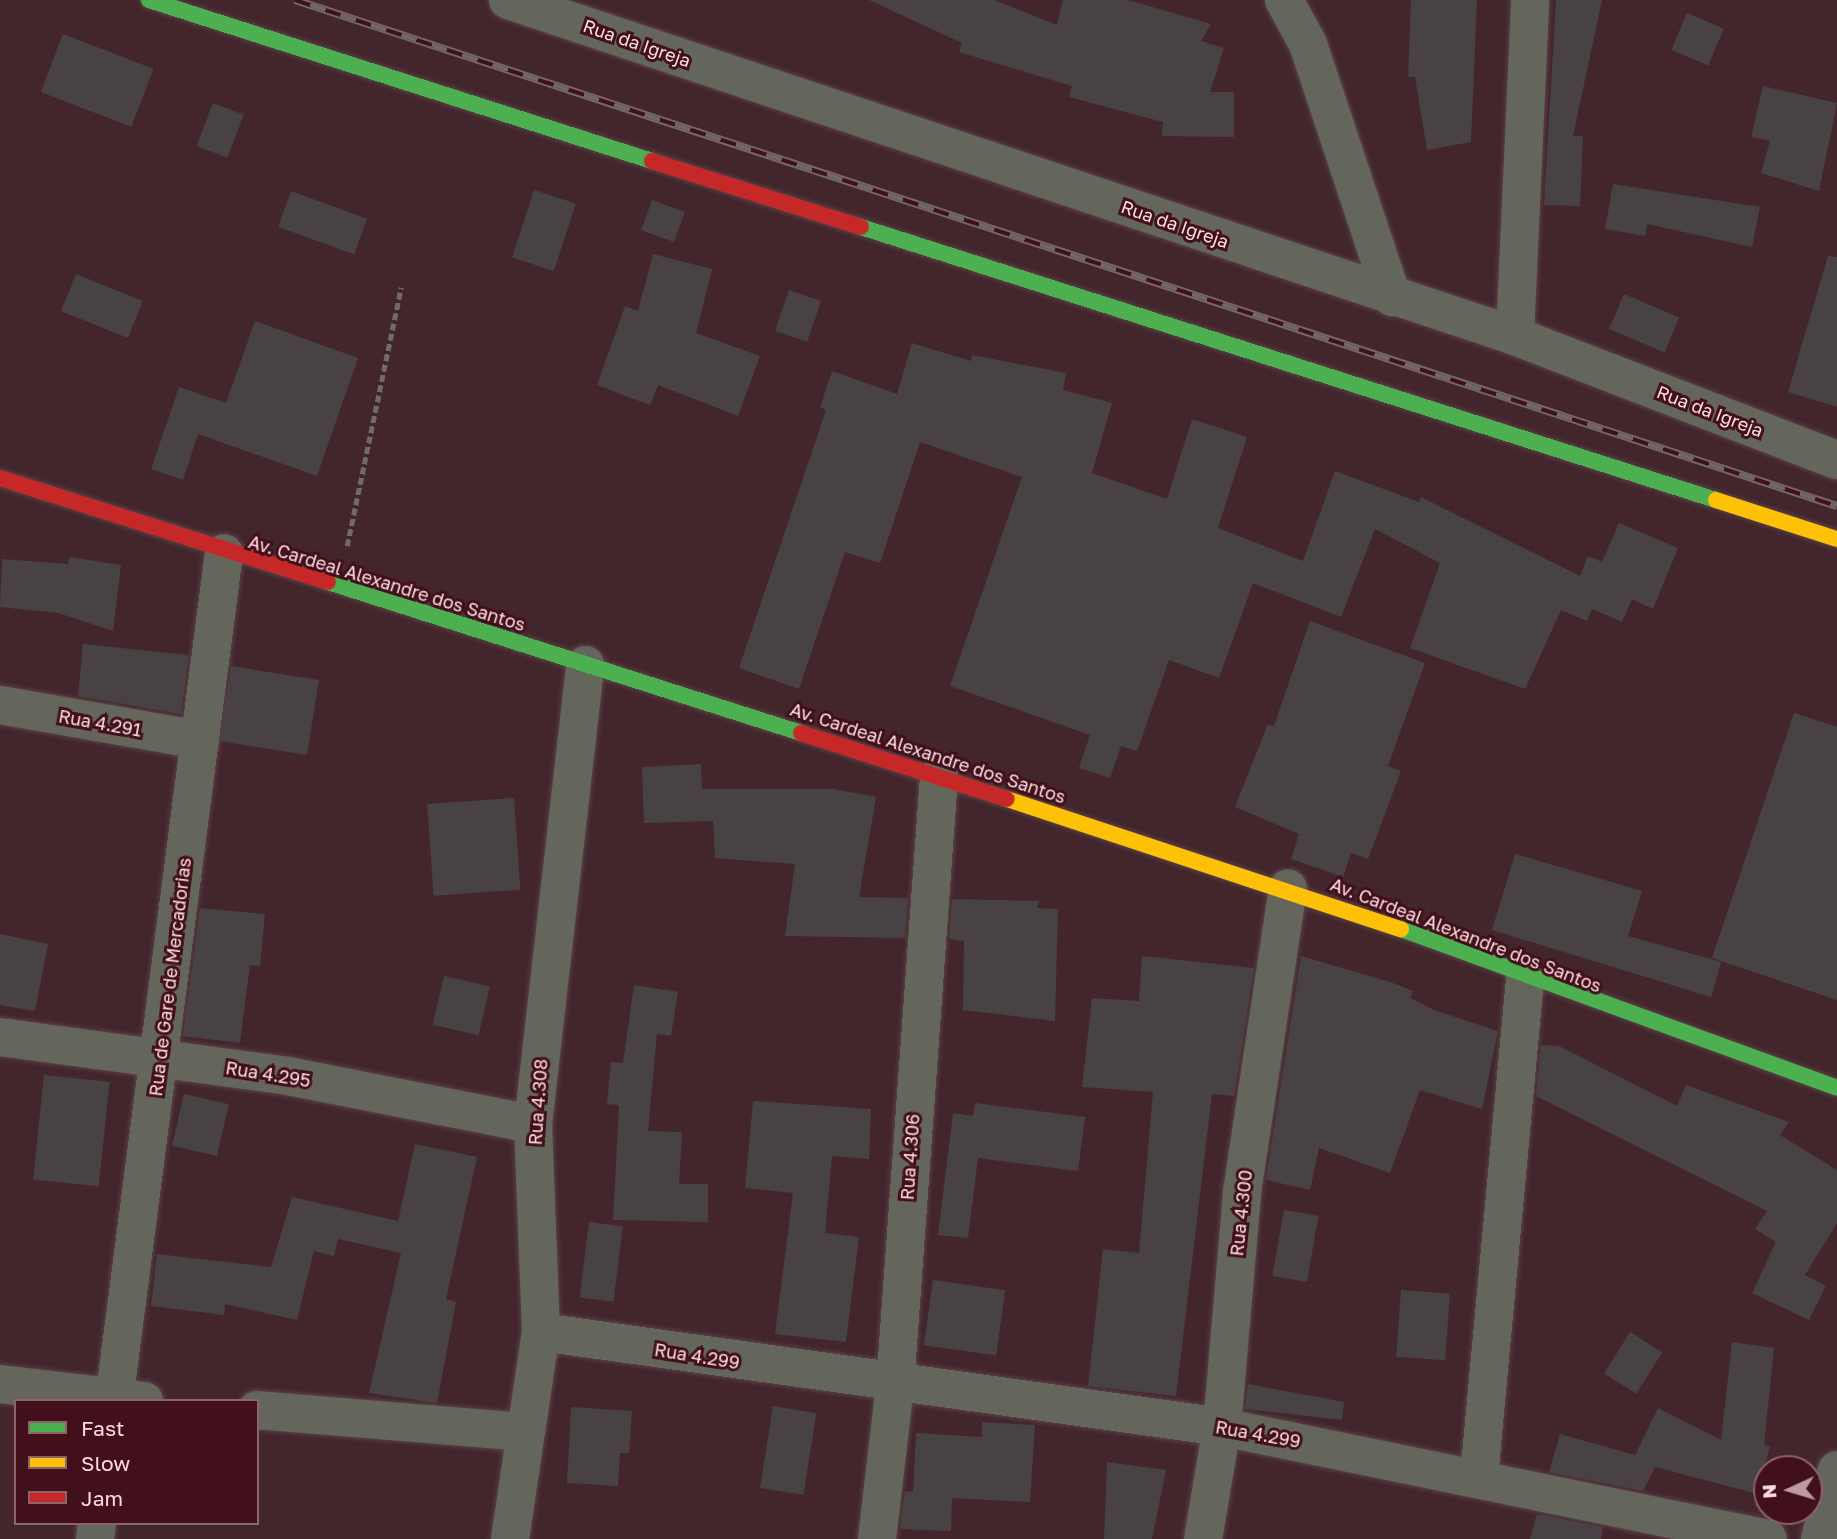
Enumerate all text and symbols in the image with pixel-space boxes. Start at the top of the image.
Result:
street label: Rua da Igreja [580,15,694,71]
street label: Rua da Igreja [1118,196,1232,252]
street label: Rua da Igreja [1654,381,1766,441]
street label: Av. Cardeal Alexandre dos Santos [246,531,528,635]
street label: Av. Cardeal Alexandre dos Santos [788,698,1068,808]
street label: Rua 4.291 [57,705,143,741]
street label: Rua de Gare de Mercadorias [145,856,195,1098]
street label: Av. Cardeal Alexandre dos Santos [1328,873,1604,997]
street label: Rua 4.295 [224,1057,312,1091]
street label: Rua 4.308 [524,1058,552,1146]
street label: Rua 4.306 [896,1113,924,1201]
street label: Rua 4.300 [1226,1169,1256,1257]
street label: Rua 4.299 [653,1339,741,1373]
legend [14,1399,259,1525]
text: Fast [81,1415,124,1441]
street label: Rua 4.299 [1214,1416,1302,1452]
text: Slow [81,1450,130,1476]
north arrow [1753,1455,1823,1525]
text: N [1757,1483,1781,1499]
text: Jam [81,1485,123,1511]

